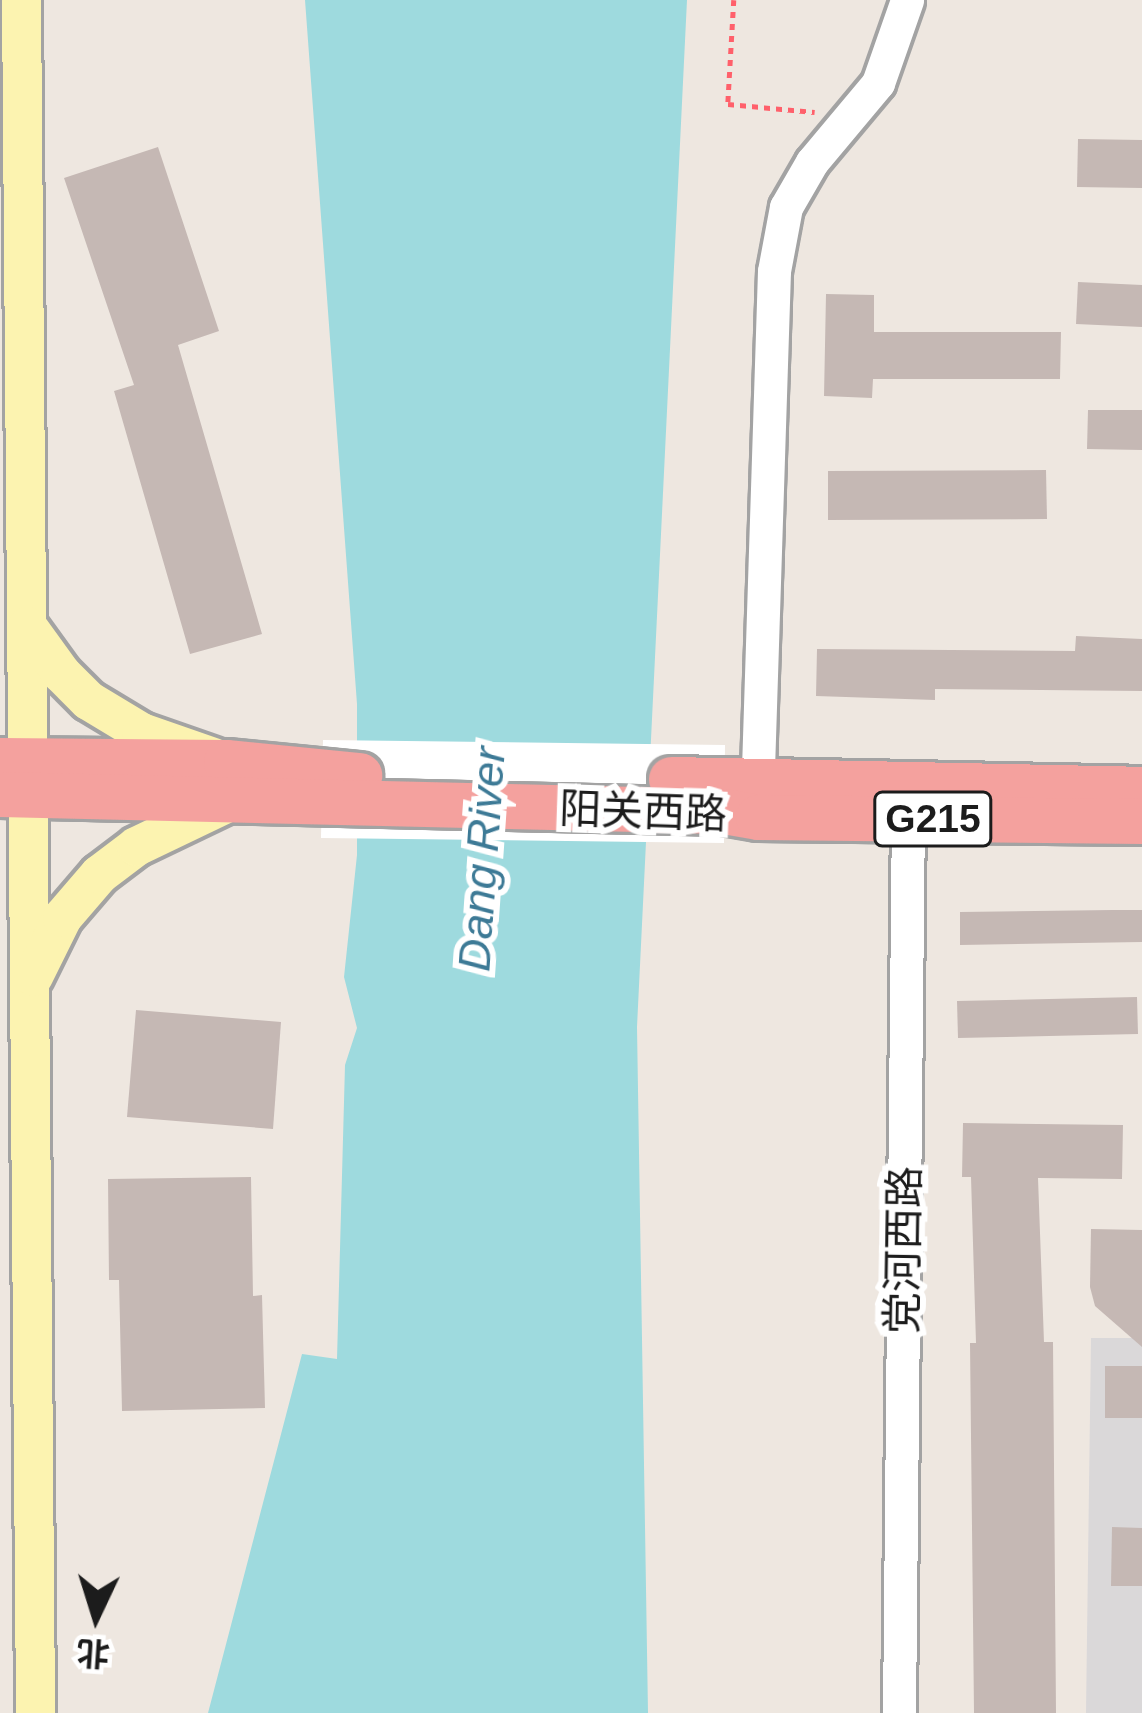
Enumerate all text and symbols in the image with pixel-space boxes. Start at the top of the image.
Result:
water label: Dang River [447,745,517,973]
street label: 阳关西路 [558,784,728,840]
road number: G215 [873,786,993,852]
street label: 党河西路 [877,1166,931,1334]
north arrow [36,1557,156,1677]
text: 北 [76,1634,111,1673]

